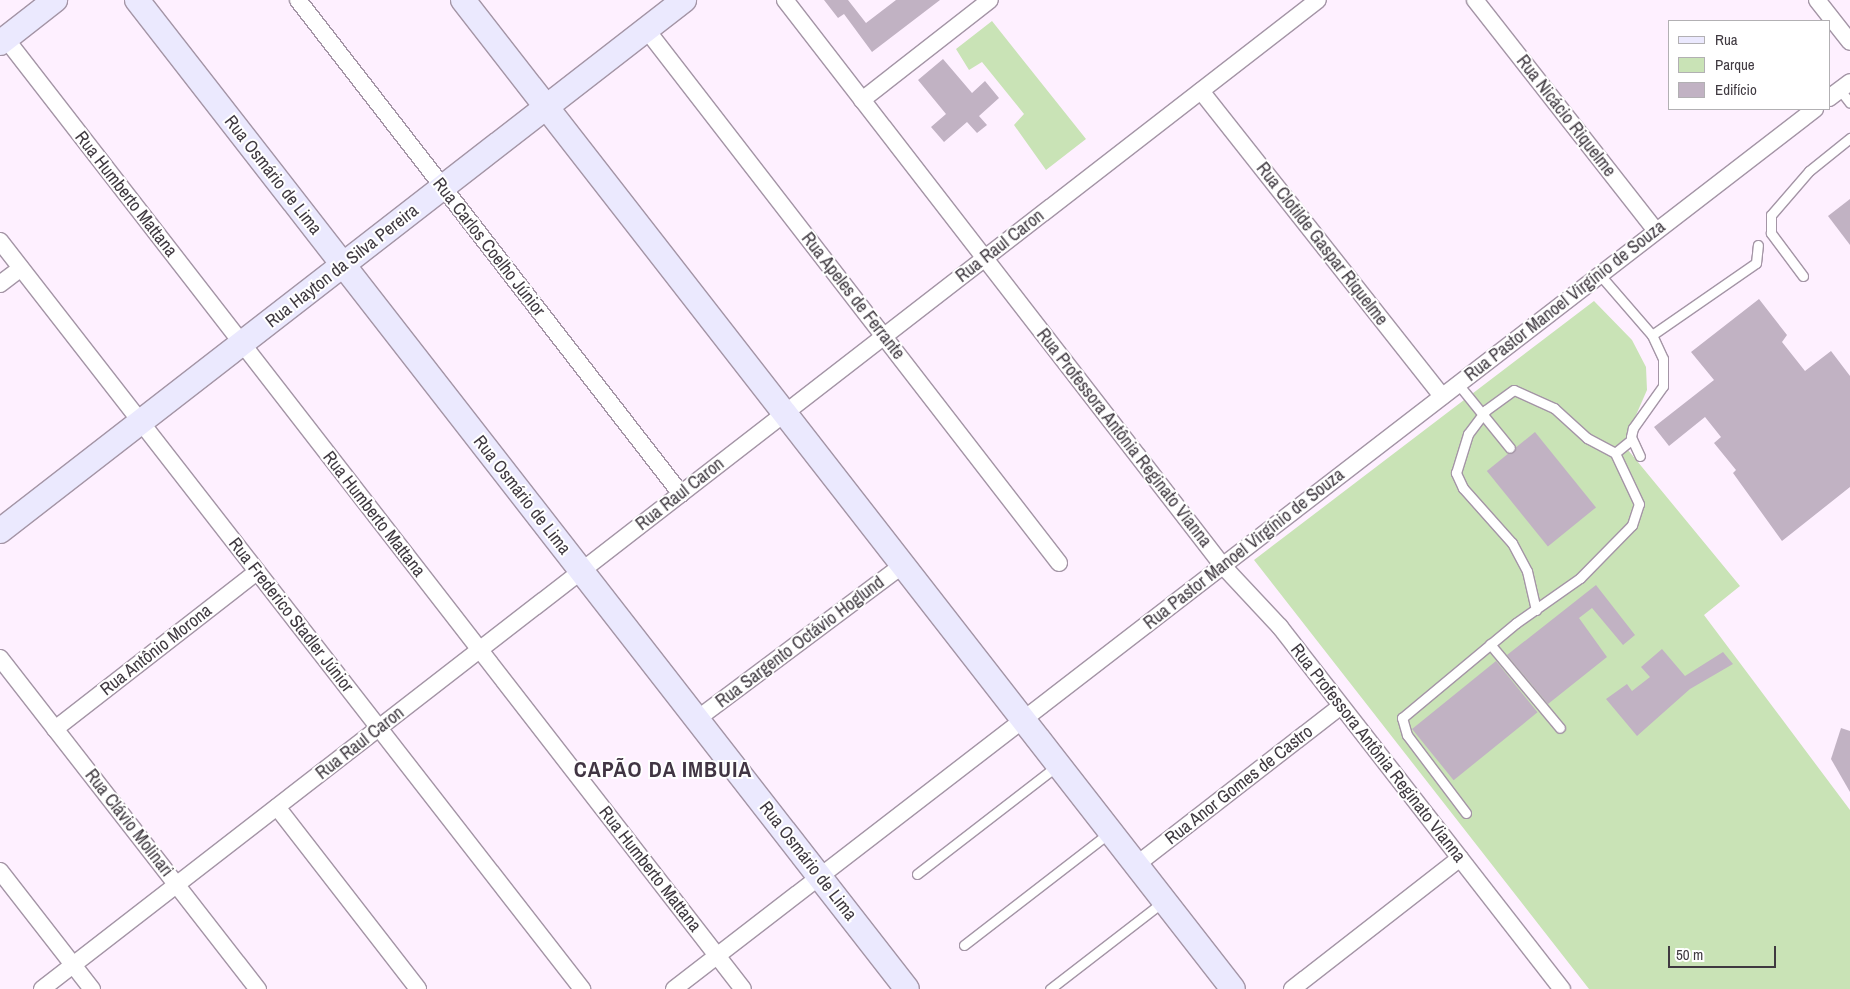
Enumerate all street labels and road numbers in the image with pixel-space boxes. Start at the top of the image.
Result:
street label: Rua Nicácio Riquelme [1512,51,1620,181]
street label: Rua Osmário de Lima [220,111,326,239]
street label: Rua Humberto Mattana [70,127,182,261]
street label: Rua Clotilde Gaspar Riquelme [1252,158,1392,330]
street label: Rua Carlos Coelho Júnior [428,173,550,321]
street label: Rua Hayton da Silva Pereira [261,200,423,332]
street label: Rua Raul Caron [952,205,1048,287]
street label: Rua Pastor Manoel Virgínio de Souza [1460,216,1670,386]
street label: Rua Apeles de Ferrante [796,228,910,364]
street label: Rua Professora Antônia Reginato Vianna [1032,324,1216,552]
street label: Rua Osmário de Lima [469,431,575,559]
street label: Rua Humberto Mattana [318,447,430,581]
street label: Rua Raul Caron [632,453,728,535]
street label: Rua Pastor Manoel Virgínio de Souza [1139,464,1349,634]
street label: Rua Frederico Stadler Júnior [224,533,358,697]
street label: Rua Sargento Octávio Hoglund [712,572,888,712]
street label: Rua Antônio Morona [96,600,216,700]
street label: Rua Professora Antônia Reginato Vianna [1286,639,1470,867]
street label: Rua Raul Caron [312,702,408,784]
street label: Rua Anor Gomes de Castro [1161,720,1317,850]
street label: Rua Clávio Molinari [80,765,178,881]
street label: Rua Osmário de Lima [755,797,861,925]
street label: Rua Humberto Mattana [594,802,706,936]

